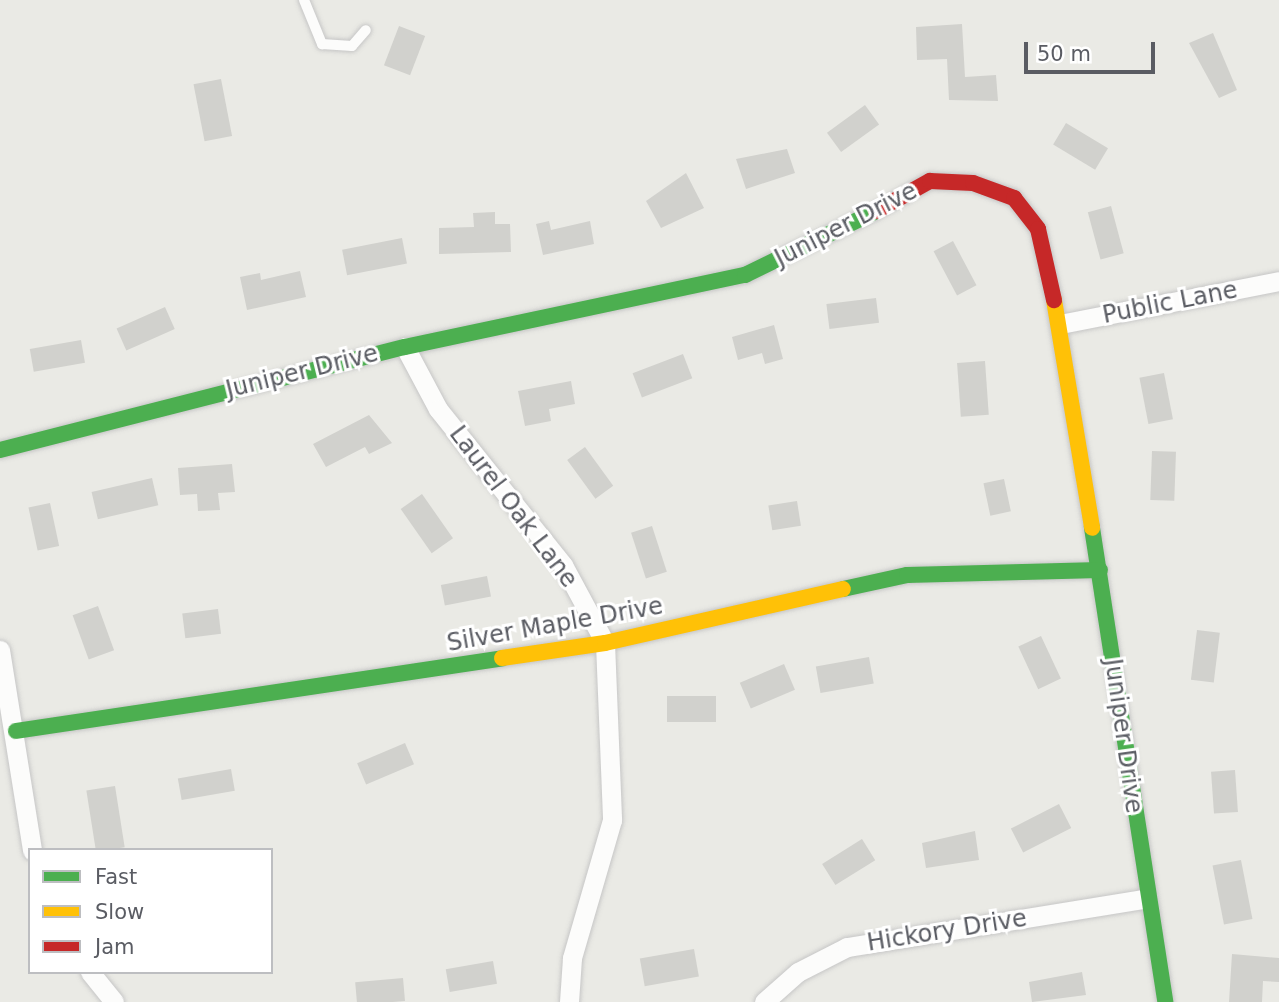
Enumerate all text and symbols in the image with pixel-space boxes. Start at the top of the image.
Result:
scale bar [1027,28,1158,72]
text: 50 m [1037,42,1091,66]
street label: Juniper Drive [770,177,922,273]
street label: Public Lane [1100,276,1240,330]
street label: Juniper Drive [223,339,381,405]
street label: Laurel Oak Lane [443,421,583,593]
street label: Silver Maple Drive [445,592,665,658]
street label: Juniper Drive [1098,657,1148,815]
legend [28,848,273,974]
text: Fast [95,865,137,889]
text: Slow [95,900,144,924]
street label: Hickory Drive [865,904,1029,958]
text: Jam [95,935,135,959]

